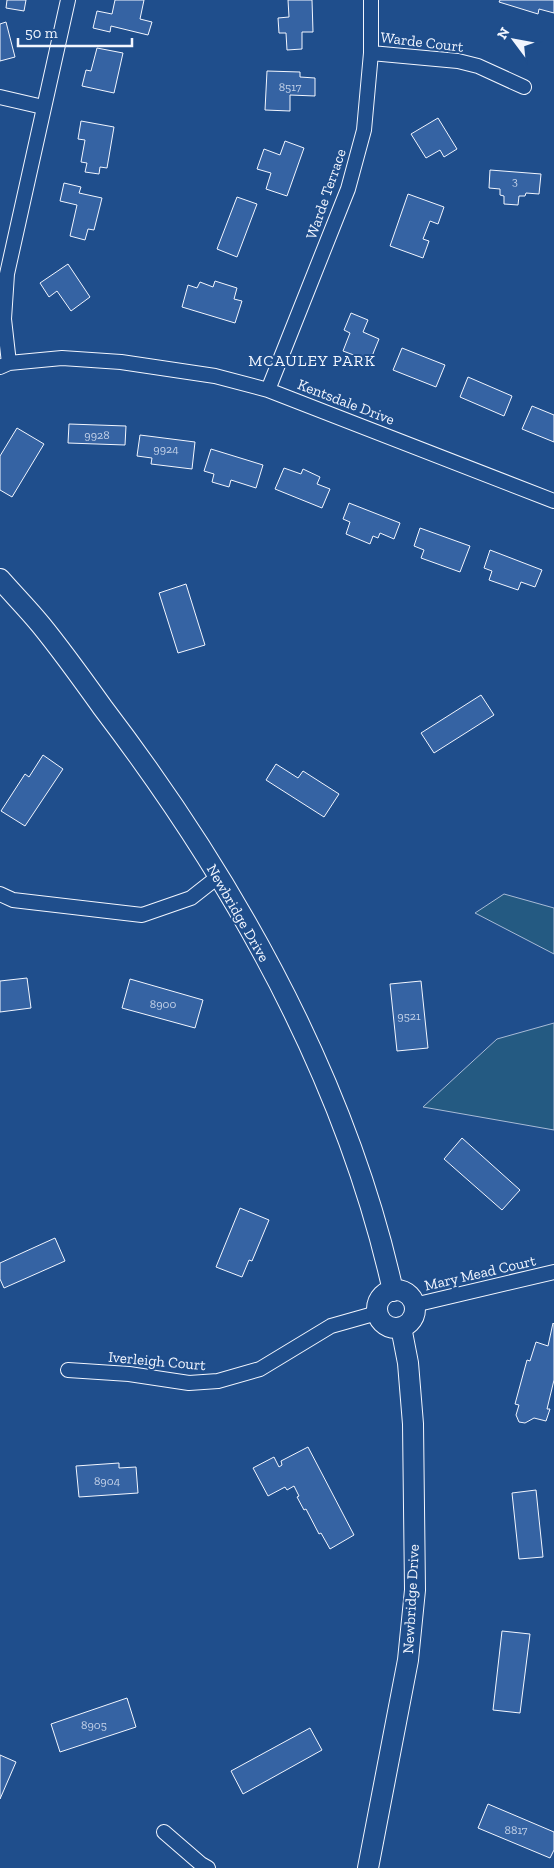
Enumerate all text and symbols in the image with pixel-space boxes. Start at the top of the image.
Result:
scale bar [18,15,131,47]
north arrow [489,15,539,65]
text: 50 m [25,24,58,42]
text: N [493,24,514,42]
street label: Warde Court [380,28,465,56]
house number: 8517 [279,80,302,94]
street label: Warde Terrace [302,146,350,242]
house number: 3 [512,174,518,188]
district label: MCAULEY PARK [248,351,376,370]
street label: Kentsdale Drive [295,375,397,429]
house number: 9928 [84,428,110,442]
house number: 9924 [153,442,179,456]
street label: Newbridge Drive [203,861,273,965]
house number: 8900 [150,997,176,1011]
house number: 9521 [397,1009,421,1023]
street label: Mary Mead Court [423,1251,538,1295]
street label: Iverleigh Court [108,1348,207,1374]
house number: 8904 [94,1474,121,1488]
street label: Newbridge Drive [399,1544,423,1654]
house number: 8905 [81,1718,107,1732]
house number: 8817 [505,1823,528,1837]

